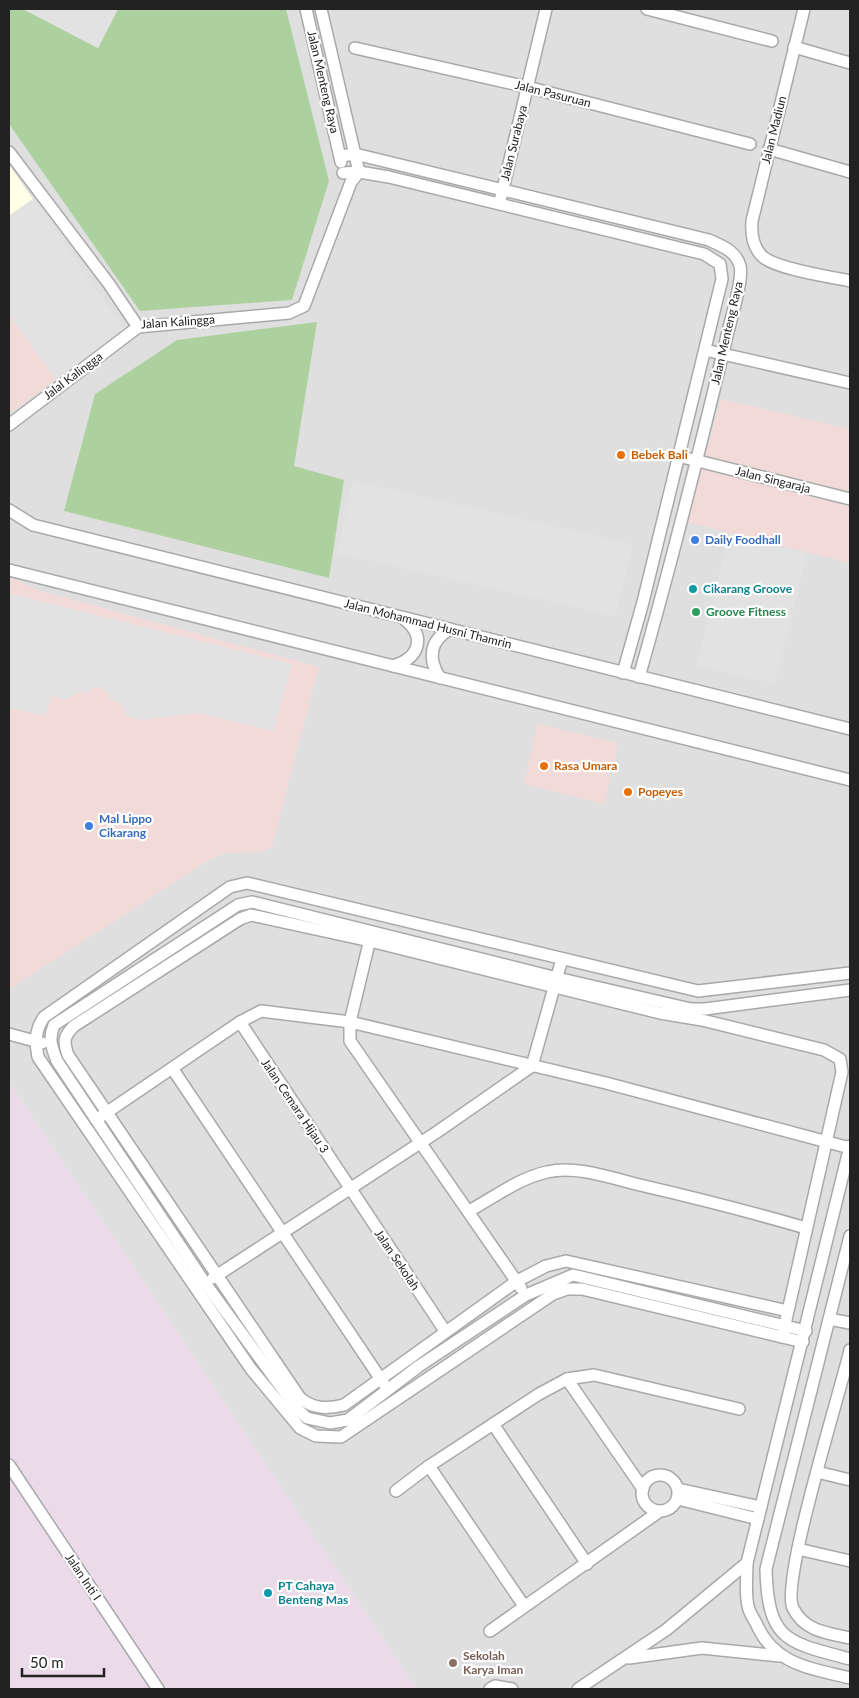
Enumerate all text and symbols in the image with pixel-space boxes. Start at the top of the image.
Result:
street label: Jalan Menteng Raya [304,29,343,135]
street label: Jalan Pasuruan [513,77,593,110]
street label: Jalan Madiun [758,94,789,165]
street label: Jalan Surabaya [497,104,530,182]
street label: Jalan Menteng Raya [707,280,746,386]
street label: Jalan Kalingga [140,311,215,332]
street label: Jalal Kalingga [40,348,105,403]
place label: Bebek Bali [631,447,688,462]
marker: Bebek Bali [615,449,627,461]
street label: Jalan Singaraja [734,463,812,496]
place label: Daily Foodhall [705,532,781,547]
marker: Daily Foodhall [689,534,701,546]
place label: Cikarang Groove [703,581,793,596]
marker: Cikarang Groove [687,583,699,595]
street label: Jalan Mohammad Husni Thamrin [343,595,513,652]
place label: Groove Fitness [706,604,786,619]
marker: Groove Fitness [690,606,702,618]
place label: Rasa Umara [554,758,617,773]
marker: Rasa Umara [538,760,550,772]
place label: Popeyes [638,784,683,799]
marker: Popeyes [622,786,634,798]
place label: Mal Lippo Cikarang [99,811,152,840]
marker: Mal Lippo Cikarang [83,820,95,832]
street label: Jalan Cemara Hijau 3 [258,1056,332,1156]
street label: Jalan Sekolah [372,1226,423,1293]
street label: Jalan Inti I [62,1551,104,1603]
place label: PT Cahaya Benteng Mas [278,1578,348,1607]
marker: PT Cahaya Benteng Mas [262,1587,274,1599]
scale bar [22,1646,105,1678]
place label: Sekolah Karya Iman [463,1648,524,1677]
text: 50 m [30,1653,64,1671]
marker: Sekolah Karya Iman [447,1657,459,1669]

